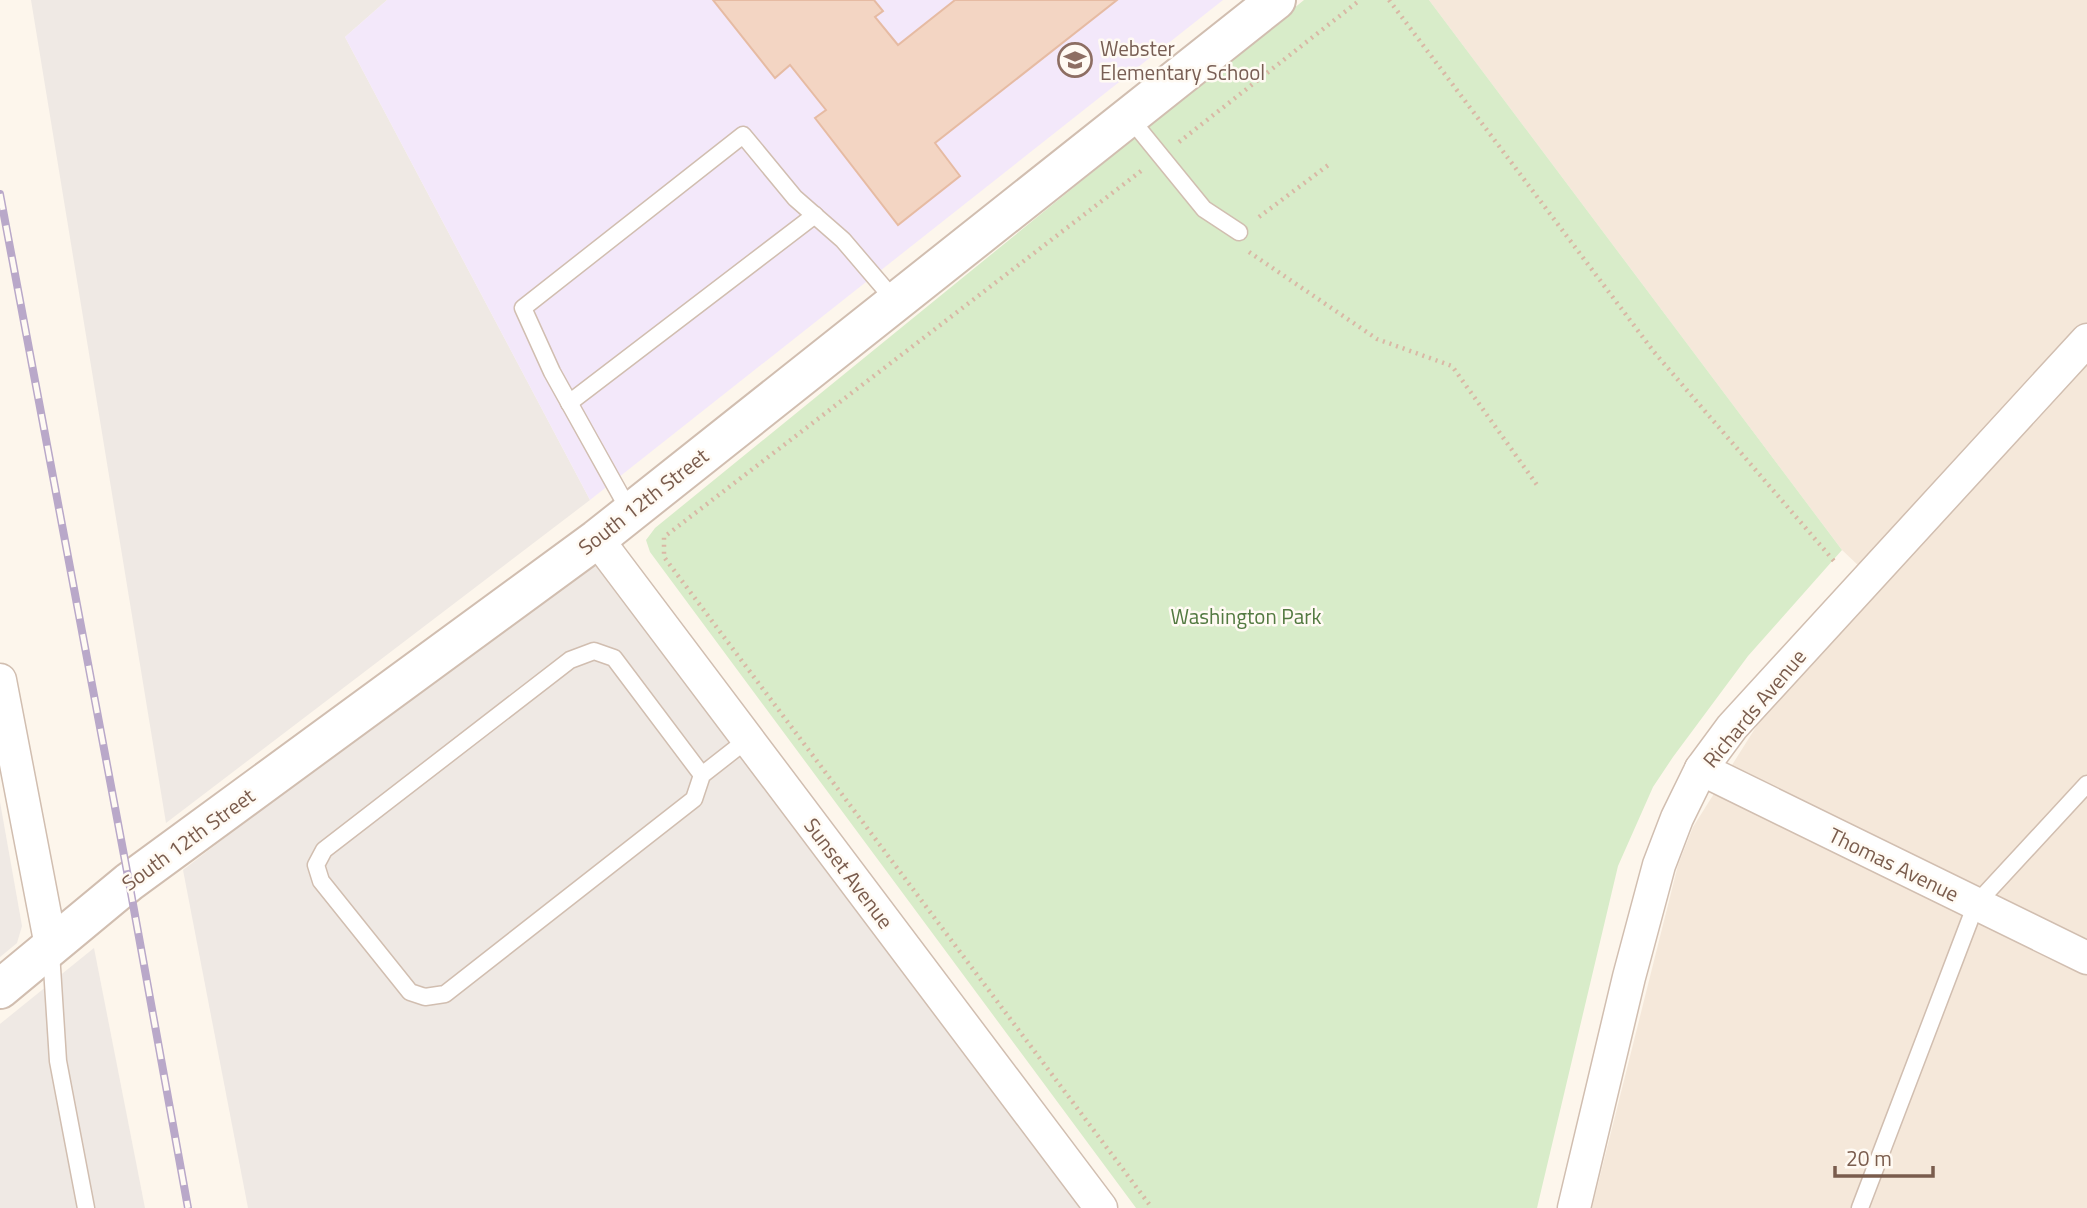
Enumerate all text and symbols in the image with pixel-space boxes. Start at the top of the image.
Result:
place label: Webster Elementary School [1100,32,1265,88]
school or university icon: Webster Elementary School [1056,41,1094,79]
street label: South 12th Street [571,439,716,562]
park label: Washington Park [1170,600,1322,632]
street label: Richards Avenue [1695,642,1813,774]
street label: South 12th Street [115,779,262,898]
street label: Sunset Avenue [797,811,901,935]
street label: Thomas Avenue [1823,819,1965,909]
scale bar [1835,1134,1933,1178]
text: 20 m [1846,1142,1892,1174]

